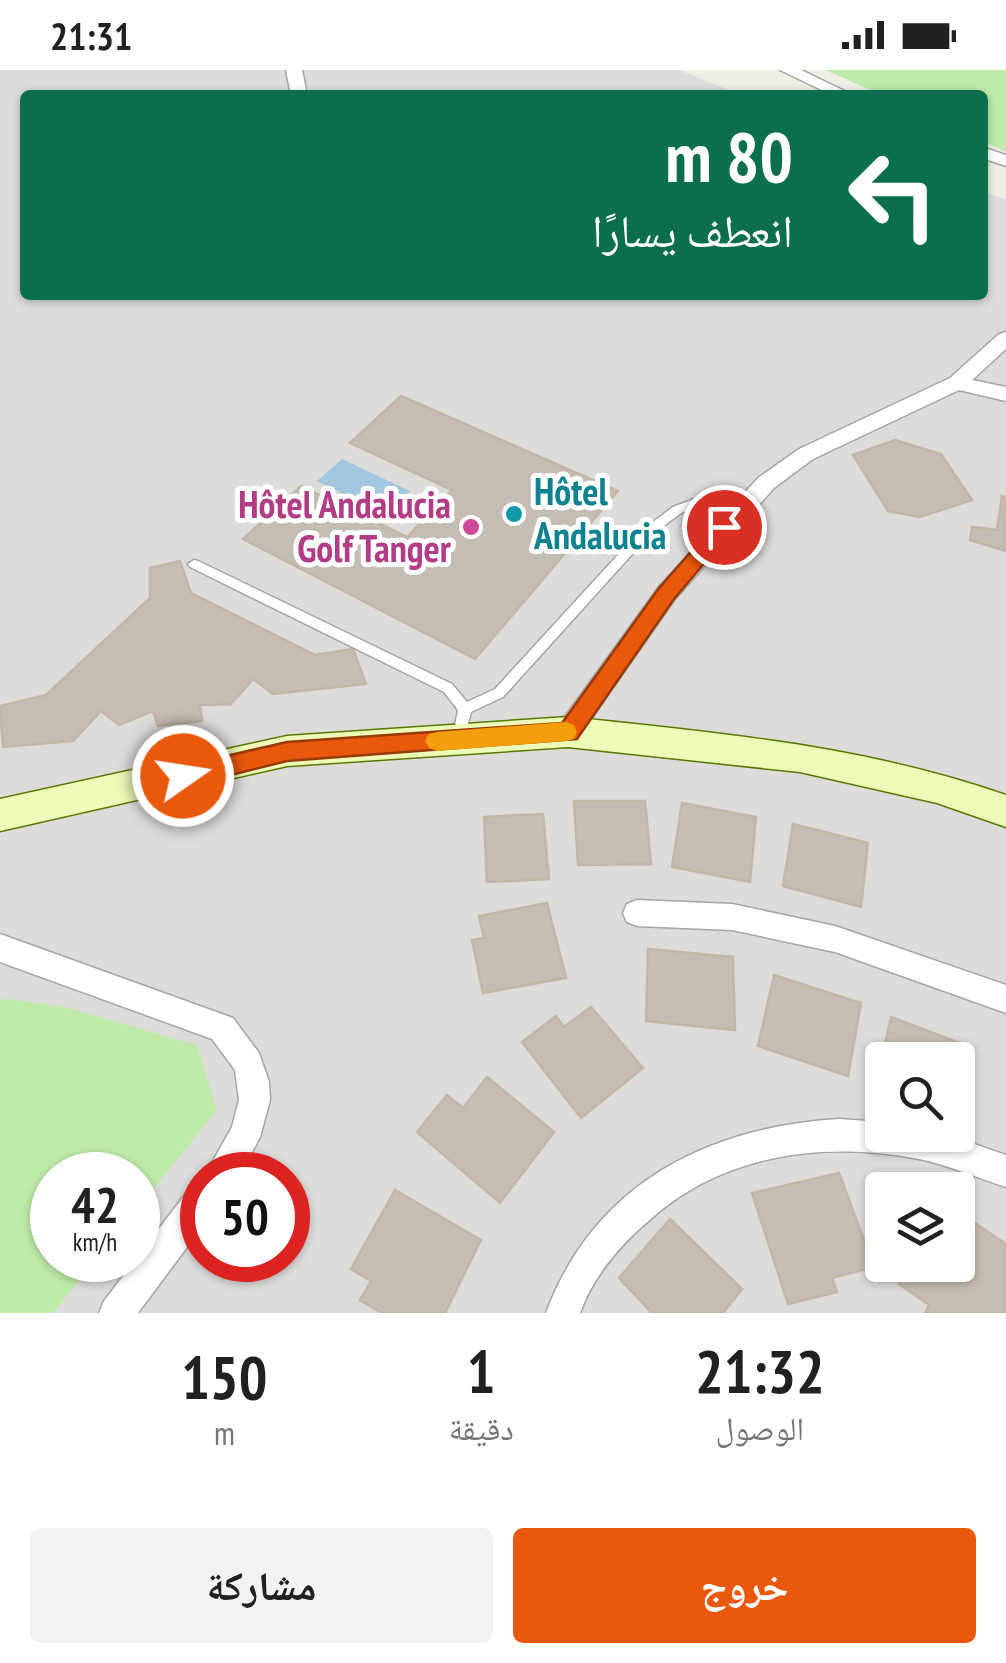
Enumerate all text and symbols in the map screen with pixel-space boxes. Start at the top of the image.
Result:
text: 21:31 [50,11,132,60]
text: 80 m [665,111,793,201]
icon: left [828,130,958,260]
text: انعطف يسارًا [592,201,793,259]
place label: Hôtel Andalucia [533,466,666,559]
place label: Hôtel Andalucia Golf Tanger [238,479,452,572]
pin [682,485,767,570]
icon: arrive [697,500,752,555]
marker: Hôtel Andalucia [503,503,525,525]
marker: Hôtel Andalucia Golf Tanger [460,516,482,538]
position arrow [131,724,235,828]
map controls [865,1042,975,1282]
button: search [865,1042,975,1152]
speed limit sign: 50 [180,1152,310,1282]
text: 42 [71,1172,119,1237]
button: layers [865,1172,975,1282]
text: km/h [73,1226,117,1258]
text: 1 [467,1332,496,1410]
text: 21:32 [695,1332,825,1410]
text: 150 [181,1338,267,1416]
text: دقيقة [449,1407,514,1449]
text: الوصول [716,1407,804,1449]
text: m [214,1412,235,1454]
button: مشاركة [30,1528,493,1643]
button: خروج [513,1528,976,1643]

